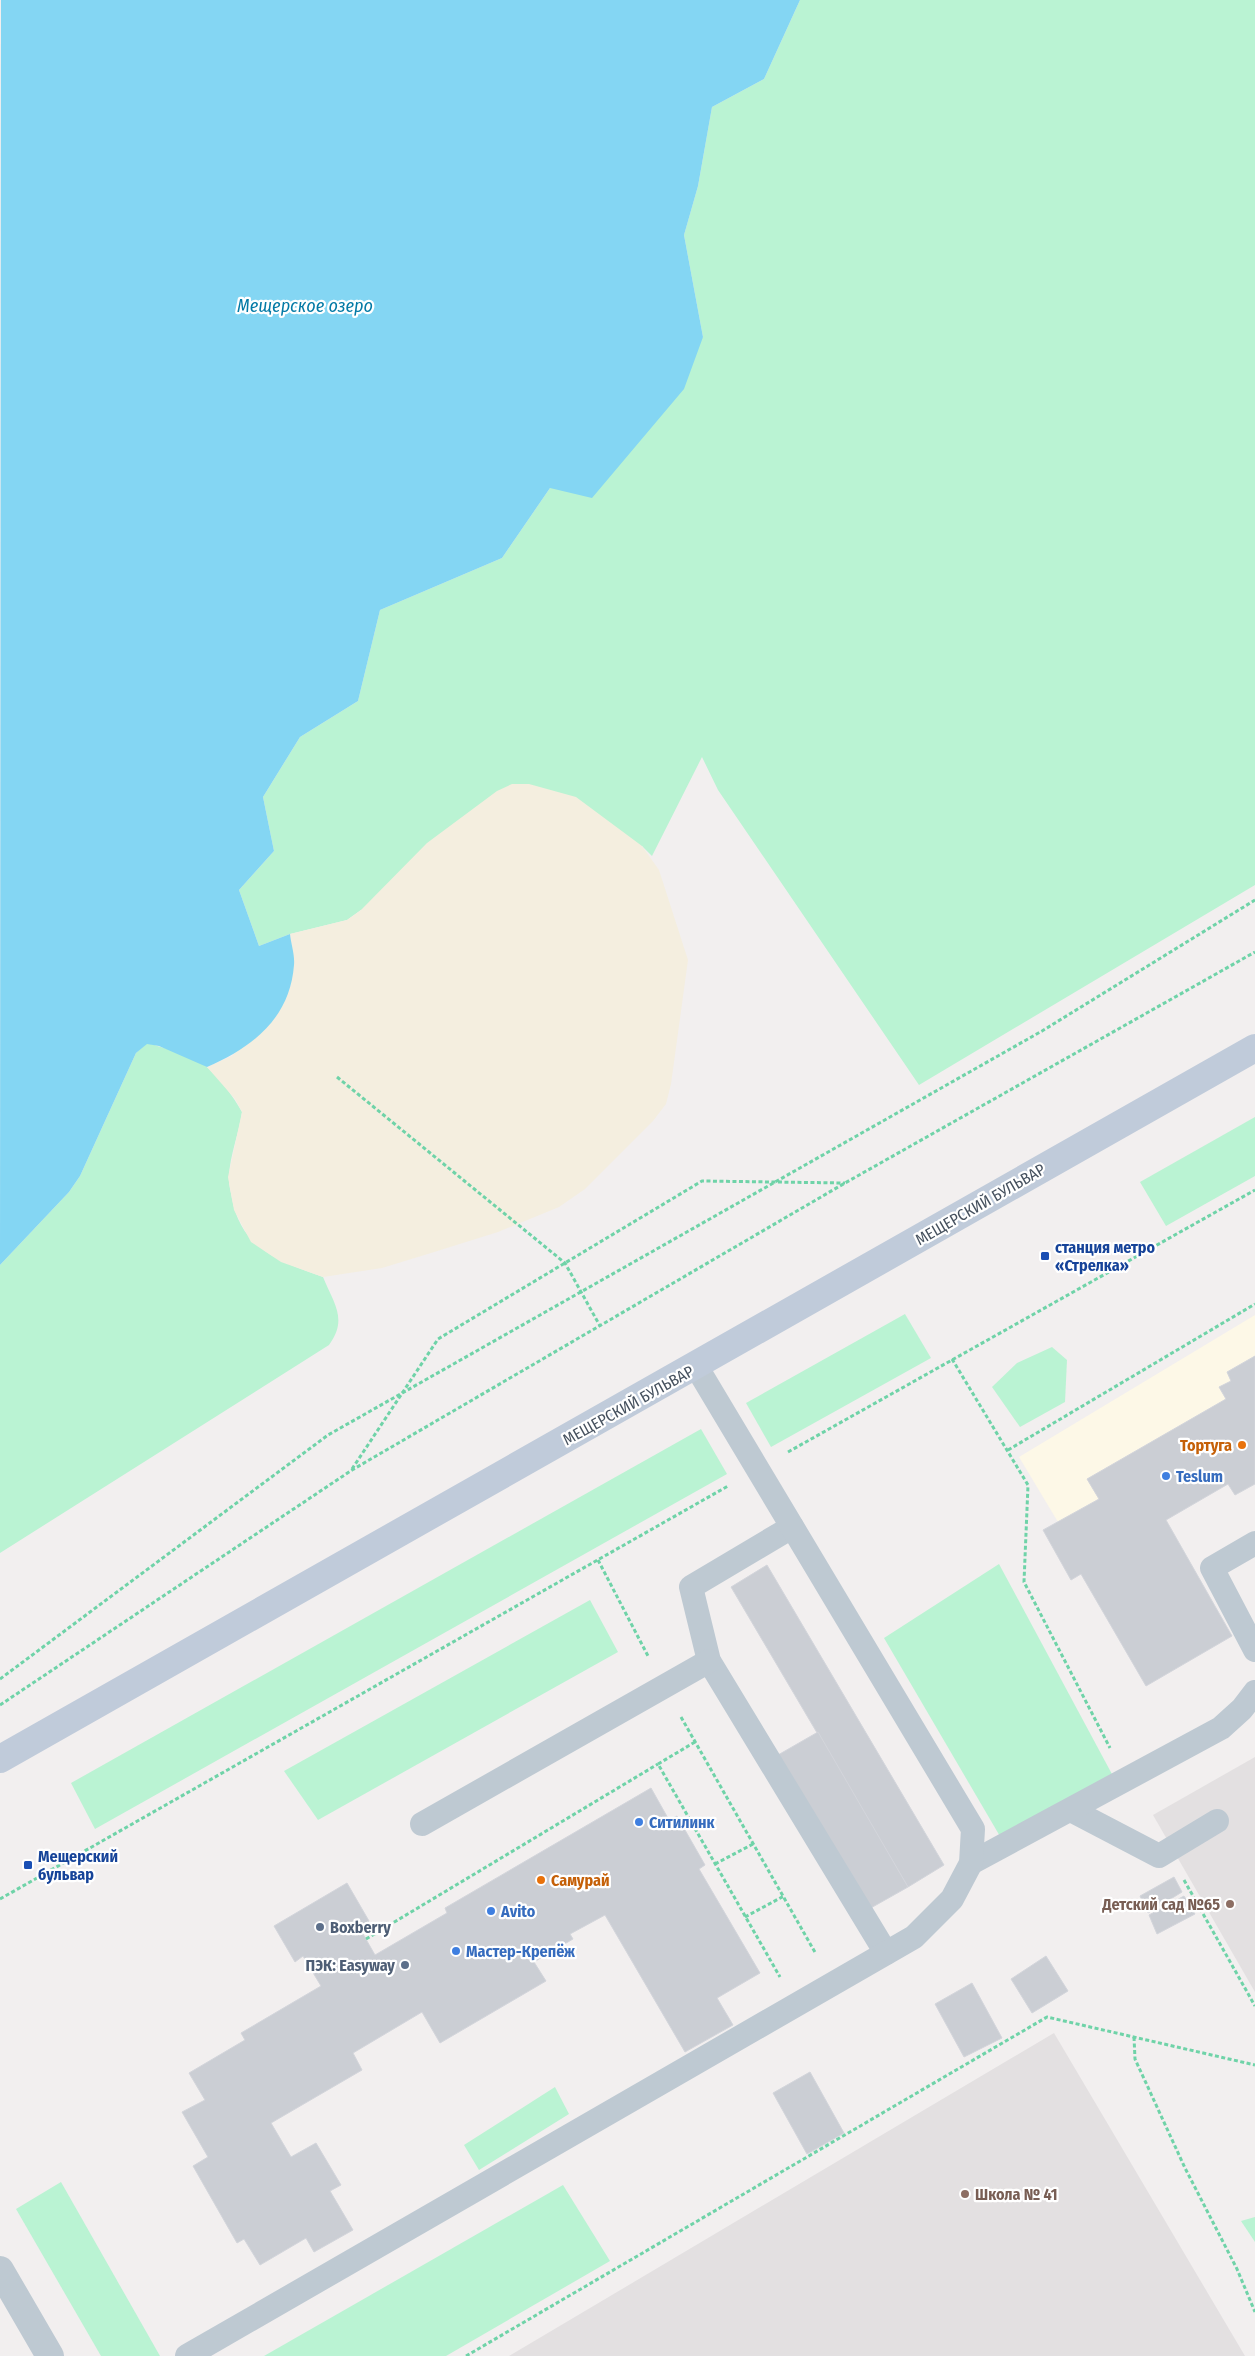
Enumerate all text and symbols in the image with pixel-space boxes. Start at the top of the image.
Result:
water label: Мещерское озеро [237,295,373,317]
street label: МЕЩЕРСКИЙ БУЛЬВАР [912,1160,1048,1249]
place label: станция метро «Стрелка» [1055,1238,1156,1275]
marker: станция метро «Стрелка» [1039,1250,1051,1262]
street label: МЕЩЕРСКИЙ БУЛЬВАР [560,1362,697,1449]
place label: Тортуга [1180,1436,1232,1455]
marker: Тортуга [1236,1439,1248,1451]
place label: Teslum [1176,1467,1223,1486]
marker: Teslum [1160,1470,1172,1482]
place label: Ситилинк [649,1813,715,1832]
marker: Ситилинк [633,1816,645,1828]
place label: Мещерский бульвар [38,1847,118,1884]
marker: Мещерский бульвар [22,1859,34,1871]
place label: Самурай [551,1871,610,1890]
marker: Самурай [535,1874,547,1886]
place label: Детский сад №65 [1101,1895,1220,1914]
marker: Детский сад №65 [1224,1898,1236,1910]
place label: Avito [500,1902,536,1921]
marker: Avito [485,1905,497,1917]
place label: Boxberry [330,1918,391,1937]
marker: Boxberry [314,1921,326,1933]
place label: Мастер-Крепёж [466,1942,575,1961]
marker: Мастер-Крепёж [450,1945,462,1957]
place label: ПЭК: Easyway [306,1956,395,1975]
marker: ПЭК: Easyway [399,1959,411,1971]
place label: Школа № 41 [975,2185,1057,2204]
marker: Школа № 41 [959,2188,971,2200]

